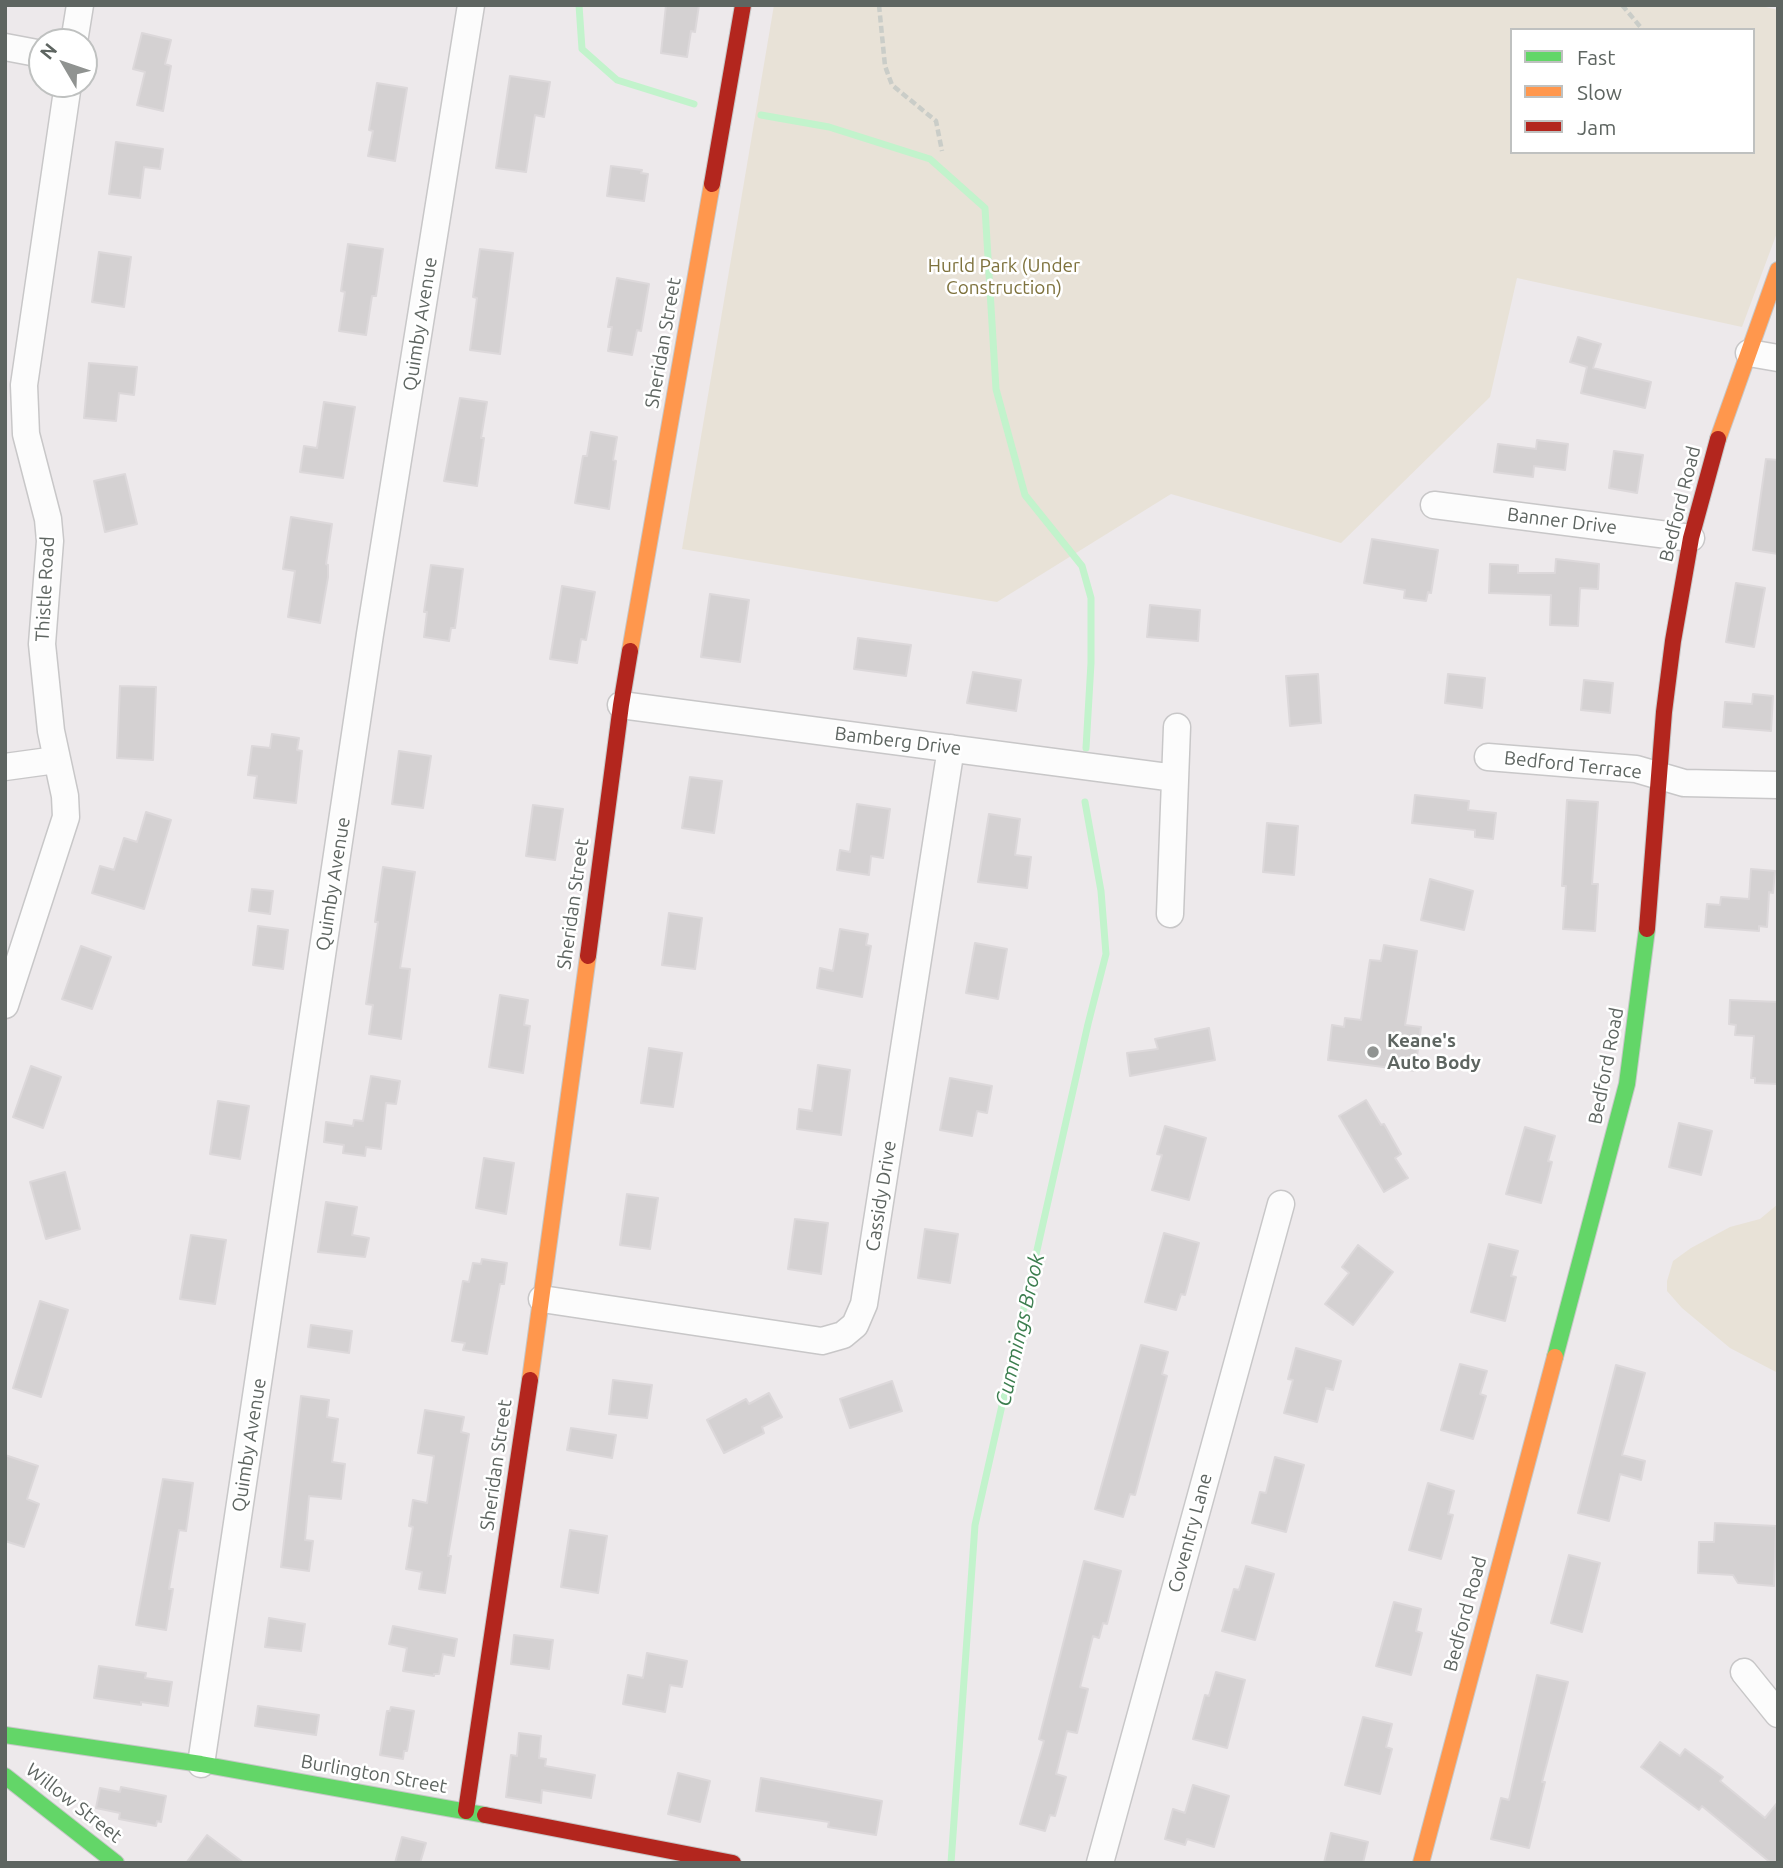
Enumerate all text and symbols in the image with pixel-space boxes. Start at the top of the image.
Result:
north arrow [28,28,98,98]
legend [1510,28,1755,154]
text: N [35,39,61,63]
text: Fast [1577,45,1615,69]
text: Slow [1577,80,1622,104]
text: Jam [1577,115,1616,139]
street label: Quimby Avenue [398,255,442,393]
park label: Hurld Park (Under Construction) [928,255,1080,299]
street label: Sheridan Street [640,276,686,410]
street label: Bedford Road [1655,444,1705,564]
street label: Banner Drive [1506,503,1618,539]
street label: Thistle Road [31,536,59,642]
street label: Bamberg Drive [833,722,963,760]
street label: Bedford Terrace [1503,746,1643,784]
street label: Quimby Avenue [311,815,355,953]
street label: Sheridan Street [553,837,593,971]
street label: Bedford Road [1584,1006,1628,1126]
place label: Keane's Auto Body [1387,1030,1481,1074]
marker: Keane's Auto Body [1365,1044,1381,1060]
street label: Cassidy Drive [861,1139,901,1253]
water label: Cummings Brook [990,1251,1050,1409]
street label: Quimby Avenue [227,1376,271,1514]
street label: Sheridan Street [476,1398,516,1532]
street label: Coventry Lane [1163,1471,1217,1595]
street label: Bedford Road [1439,1554,1491,1674]
street label: Burlington Street [299,1750,449,1798]
street label: Willow Street [21,1758,127,1848]

